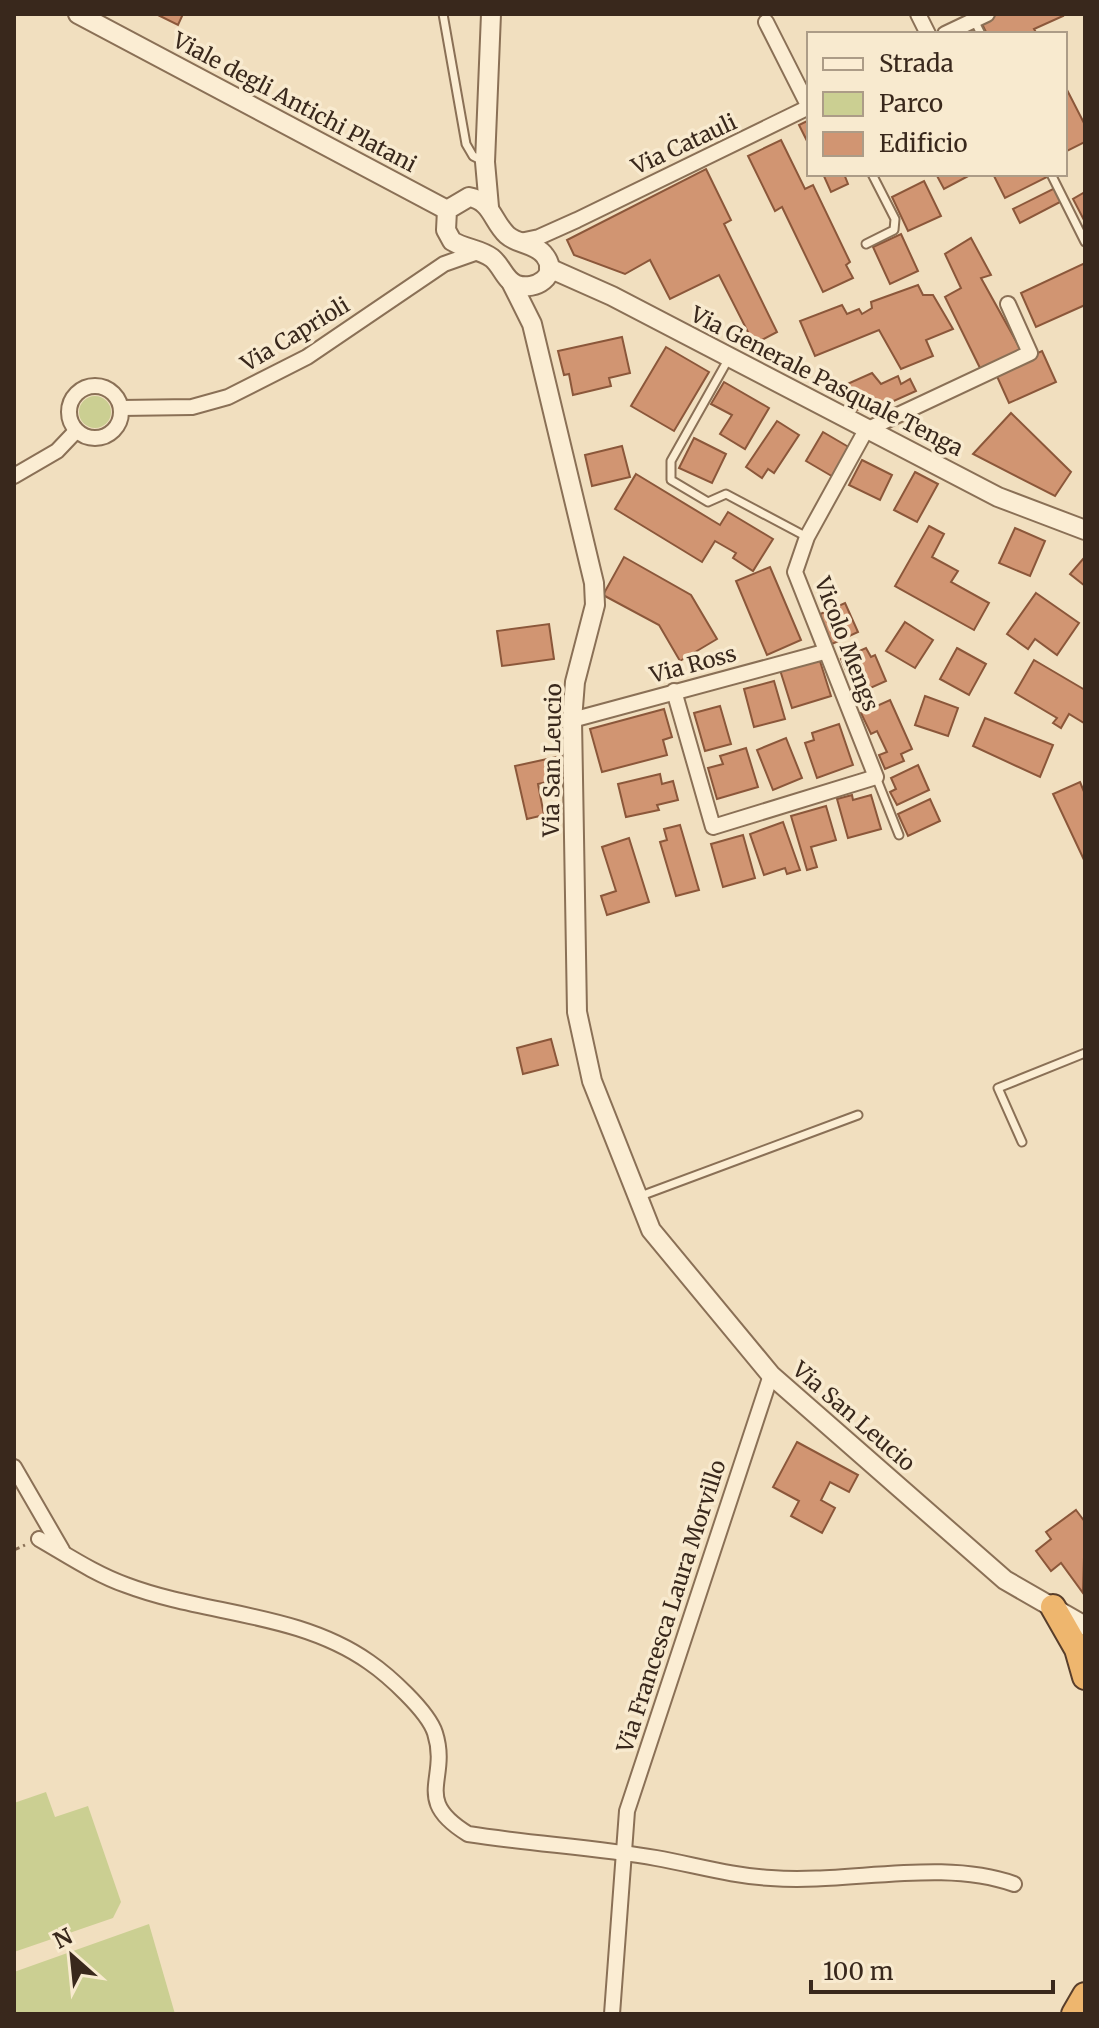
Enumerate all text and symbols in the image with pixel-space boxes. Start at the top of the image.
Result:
street label: Viale degli Antichi Platani [167,25,422,178]
legend [807,32,1067,176]
text: Strada [879,48,954,79]
text: Parco [879,88,943,119]
street label: Via Catauli [626,107,741,181]
text: Edificio [879,128,967,159]
street label: Via Caprioli [235,291,354,378]
street label: Via Generale Pasquale Tenga [685,300,968,462]
street label: Vicolo Mengs [808,572,885,715]
street label: Via Ross [646,639,739,689]
street label: Via San Leucio [537,683,567,838]
street label: Via San Leucio [786,1354,921,1477]
street label: Via Francesca Laura Morvillo [610,1456,732,1757]
north arrow [32,1916,112,1996]
text: N [49,1921,78,1955]
scale bar [811,1944,1053,1994]
text: 100 m [823,1956,894,1987]

